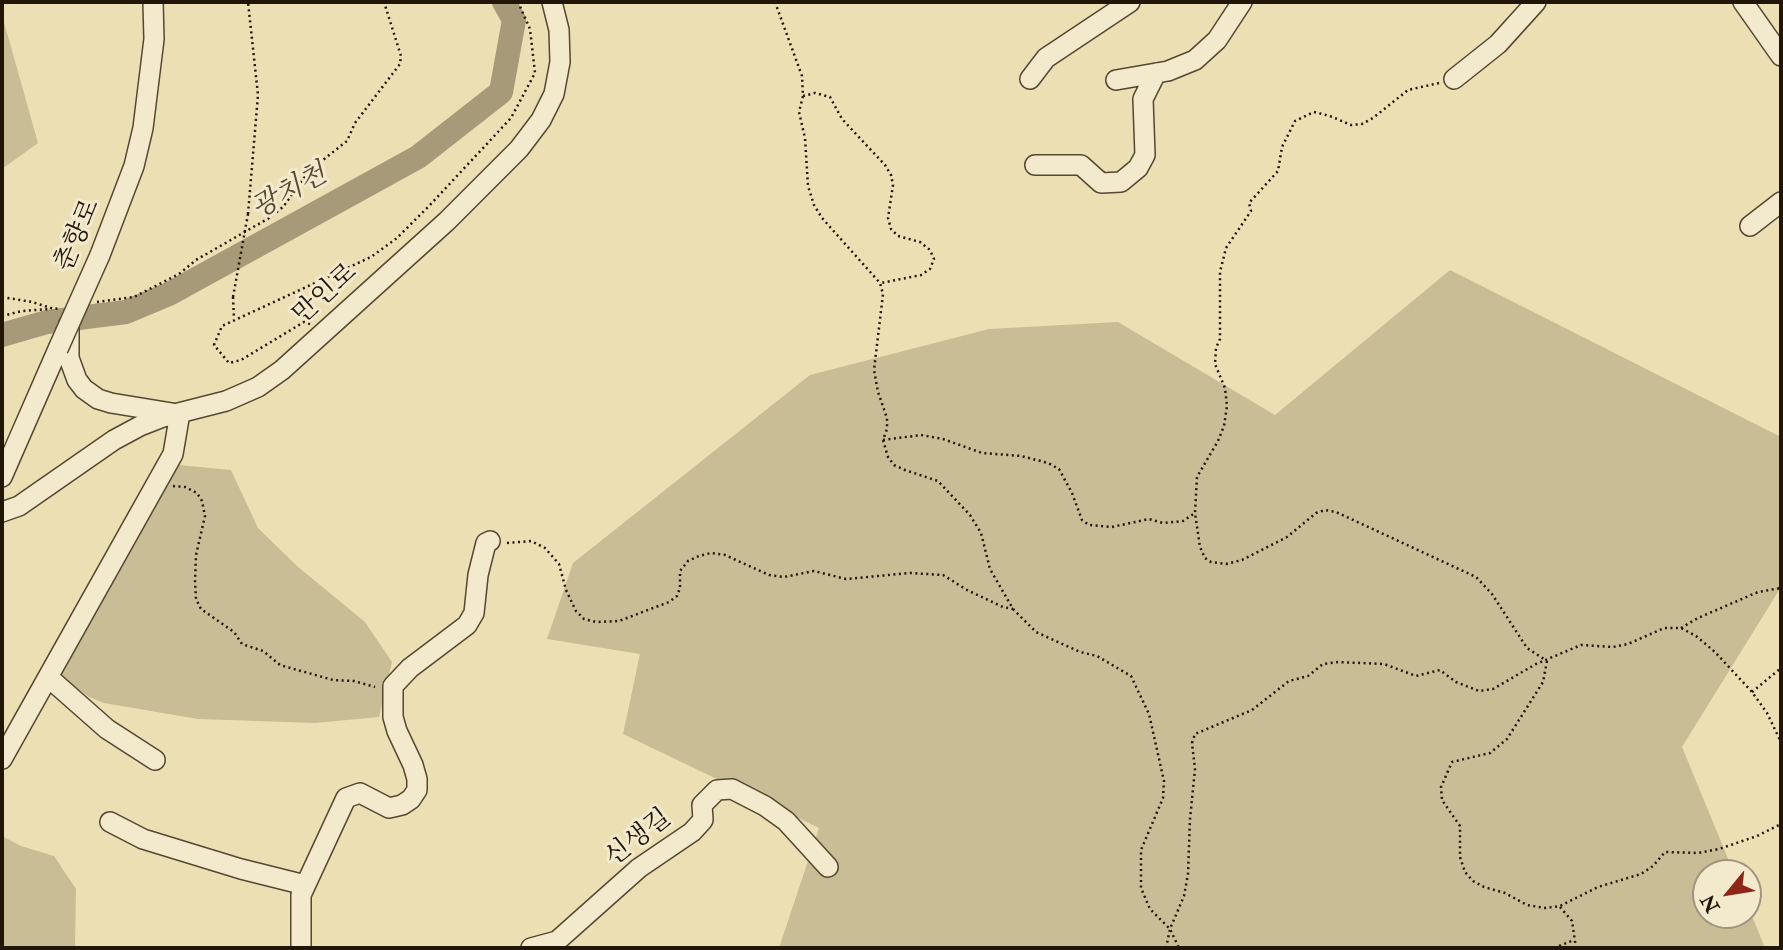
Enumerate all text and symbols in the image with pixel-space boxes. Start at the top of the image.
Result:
water label: 광치천 [246,159,334,227]
street label: 춘향로 [50,195,108,277]
street label: 만인로 [288,258,364,332]
street label: 신생길 [600,804,678,874]
north arrow [1692,859,1762,929]
text: N [1696,890,1725,917]

